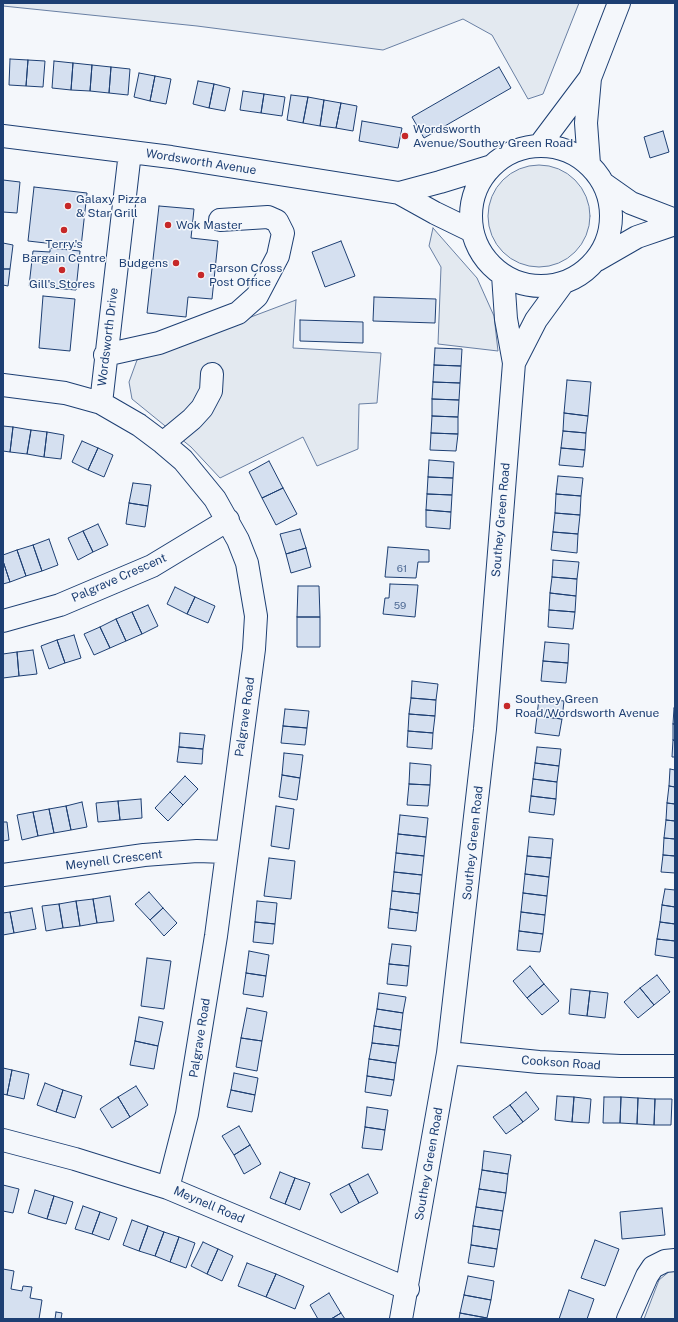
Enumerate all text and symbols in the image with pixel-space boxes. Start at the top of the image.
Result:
place label: Wordsworth Avenue/Southey Green Road [413,122,573,150]
marker: Wordsworth Avenue/Southey Green Road [400,131,410,141]
street label: Wordsworth Avenue [145,146,257,178]
place label: Galaxy Pizza & Star Grill [76,192,147,220]
marker: Galaxy Pizza & Star Grill [63,201,73,211]
place label: Wok Master [176,218,242,232]
marker: Wok Master [163,220,173,230]
marker: Terry's Bargain Centre [59,225,69,235]
place label: Terry's Bargain Centre [22,237,106,265]
place label: Budgens [119,256,168,270]
marker: Budgens [171,258,181,268]
place label: Parson Cross Post Office [209,261,282,289]
marker: Gill's Stores [57,265,67,275]
marker: Parson Cross Post Office [196,270,206,280]
place label: Gill's Stores [29,277,95,291]
street label: Wordsworth Drive [95,287,121,387]
street label: Southey Green Road [489,462,513,578]
street label: Palgrave Crescent [69,551,169,605]
house number: 61 [397,563,407,575]
house number: 59 [394,600,406,612]
street label: Palgrave Road [232,676,258,758]
place label: Southey Green Road/Wordsworth Avenue [515,692,659,720]
marker: Southey Green Road/Wordsworth Avenue [502,701,512,711]
street label: Southey Green Road [460,785,486,901]
street label: Meynell Crescent [65,847,163,873]
street label: Palgrave Road [187,997,213,1079]
street label: Cookson Road [521,1053,601,1073]
street label: Southey Green Road [412,1106,446,1222]
street label: Meynell Road [171,1184,247,1226]

